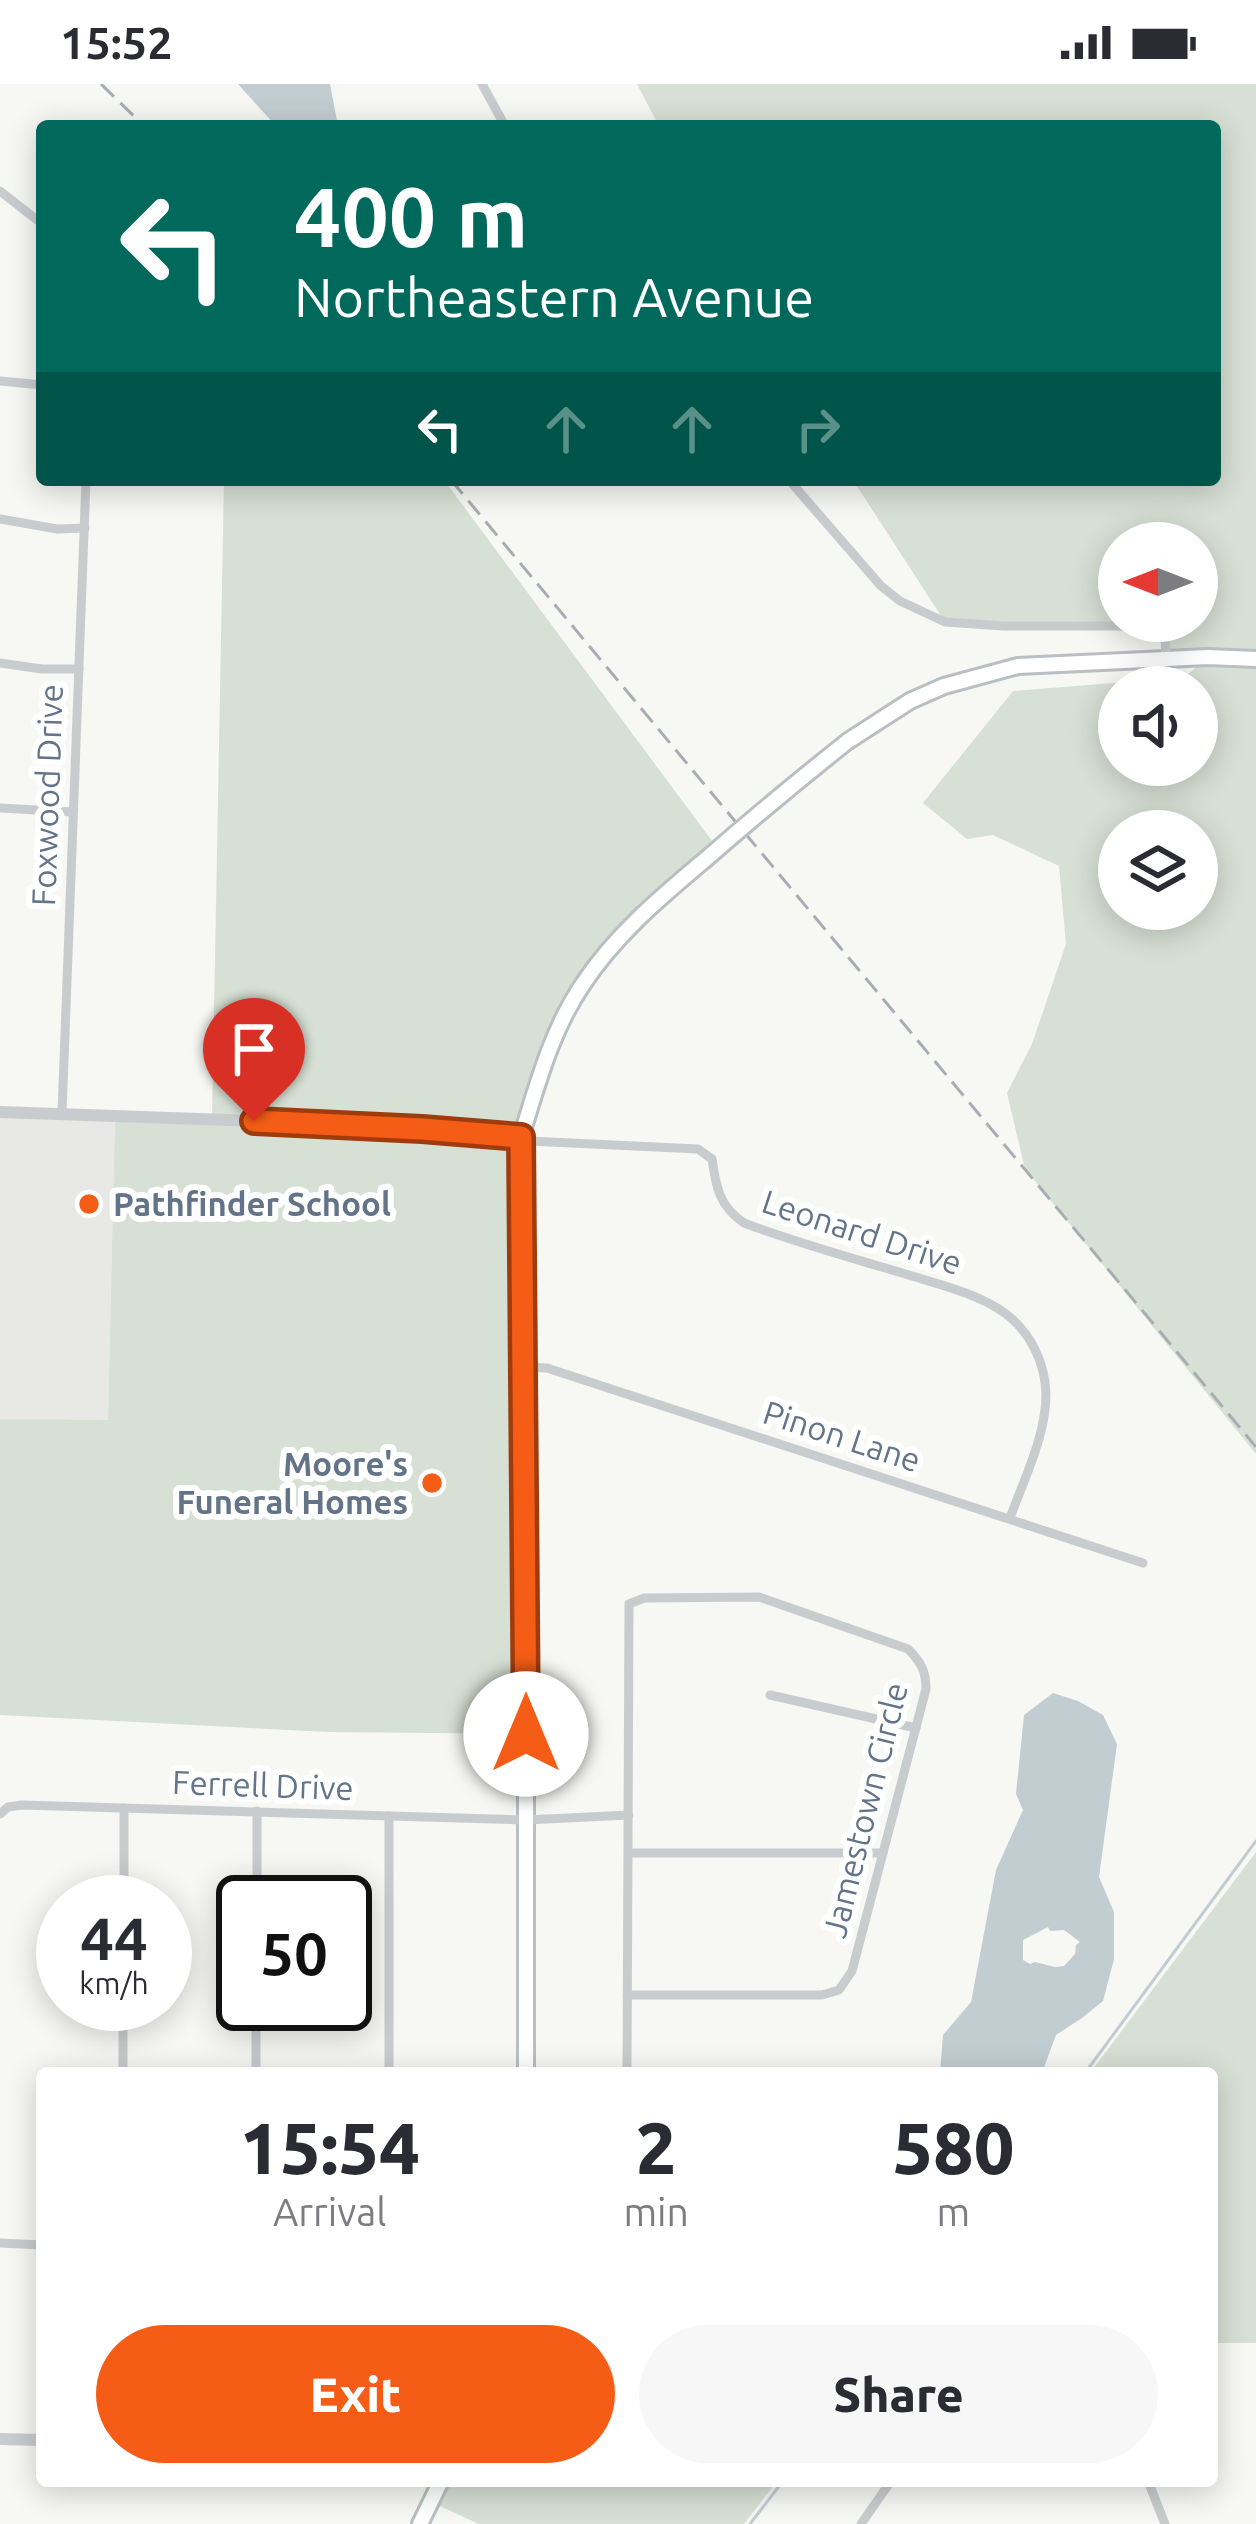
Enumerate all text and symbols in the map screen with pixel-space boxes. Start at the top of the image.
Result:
text: 15:52 [60,17,173,68]
icon: left [96,168,252,324]
text: 400 m [294,169,528,263]
text: Northeastern Avenue [294,267,814,327]
icon: left [407,396,473,462]
icon: ahead [533,396,599,462]
icon: ahead [659,396,725,462]
icon: right [785,396,851,462]
north arrow [1098,522,1218,642]
map controls [1098,522,1218,930]
button: sound [1098,666,1218,786]
street label: Foxwood Drive [24,683,69,907]
button: layers [1098,810,1218,930]
pin [203,998,305,1121]
icon: arrive [221,1016,287,1082]
street label: Leonard Drive [758,1182,967,1281]
place label: Pathfinder School [113,1185,391,1222]
marker: Pathfinder School [76,1191,102,1217]
street label: Pinon Lane [759,1393,925,1478]
place label: Moore's Funeral Homes [177,1445,408,1520]
marker: Moore's Funeral Homes [419,1470,445,1496]
position arrow [463,1671,589,1797]
street label: Jamestown Circle [815,1679,914,1941]
street label: Ferrell Drive [172,1763,354,1806]
speed limit sign: 50 [216,1875,372,2031]
text: 44 [80,1904,148,1971]
text: km/h [79,1966,149,2000]
text: 15:54 [240,2107,420,2188]
text: 2 [636,2107,676,2188]
text: 580 [892,2107,1014,2188]
text: Arrival [273,2190,387,2233]
text: min [623,2190,689,2233]
text: m [937,2190,970,2233]
button: Exit [96,2325,615,2463]
button: Share [639,2325,1158,2463]

